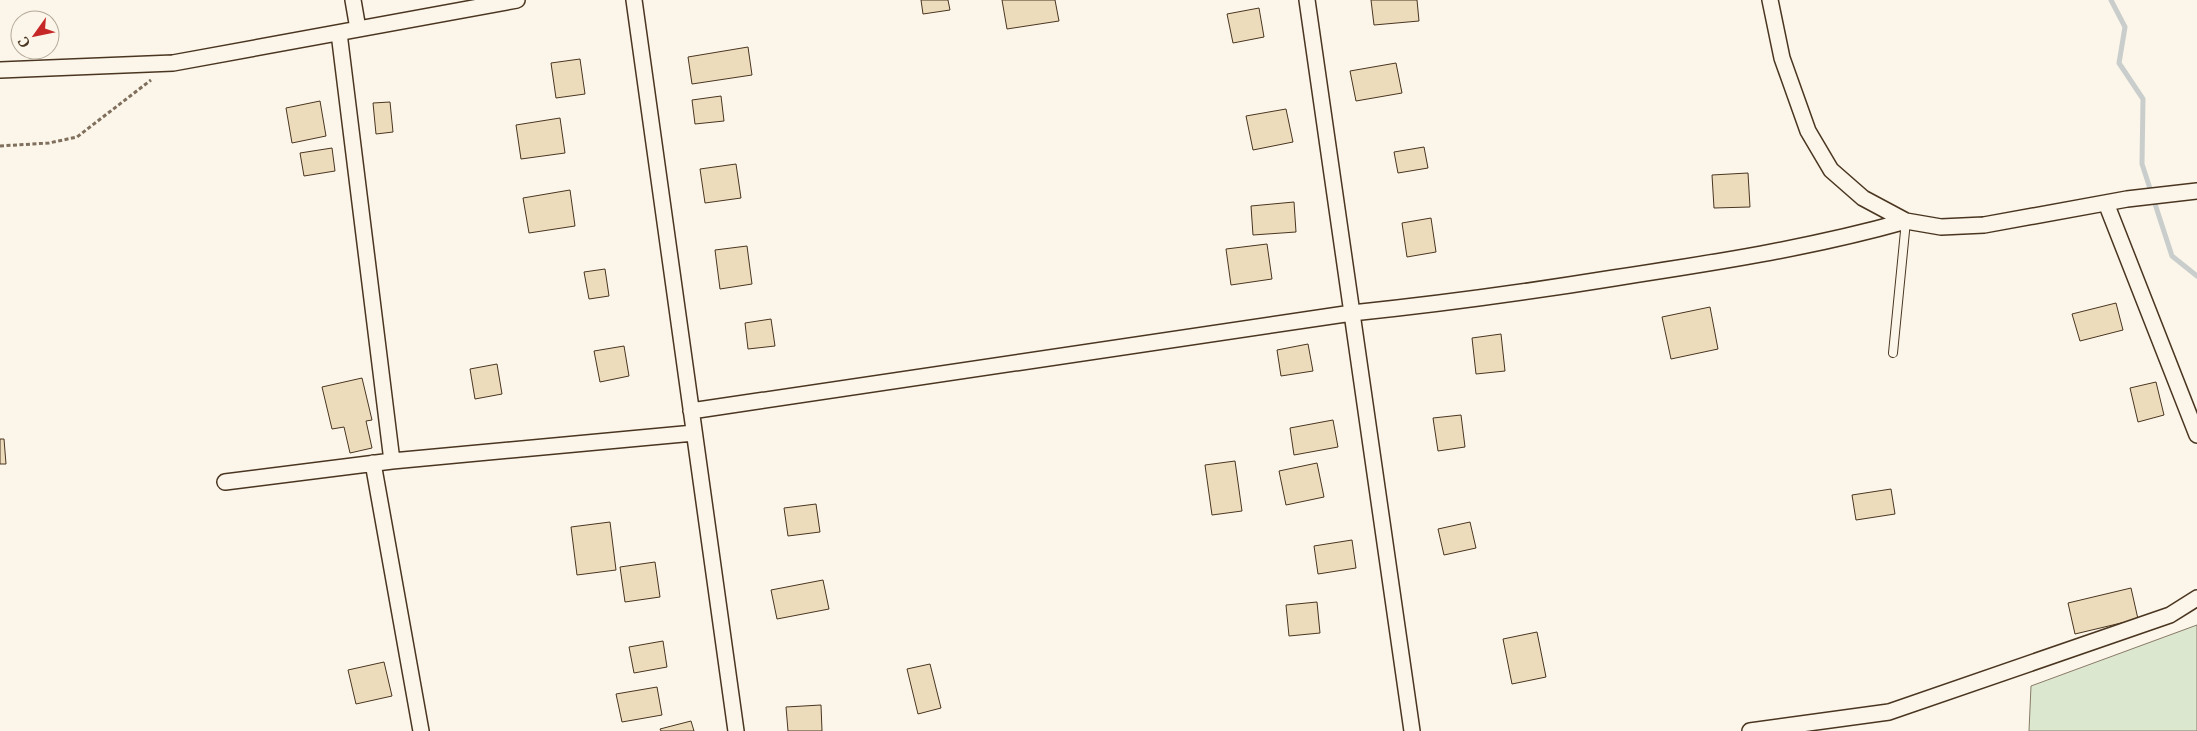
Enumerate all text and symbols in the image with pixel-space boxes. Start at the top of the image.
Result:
north arrow [10,10,60,60]
text: С [14,33,34,51]

